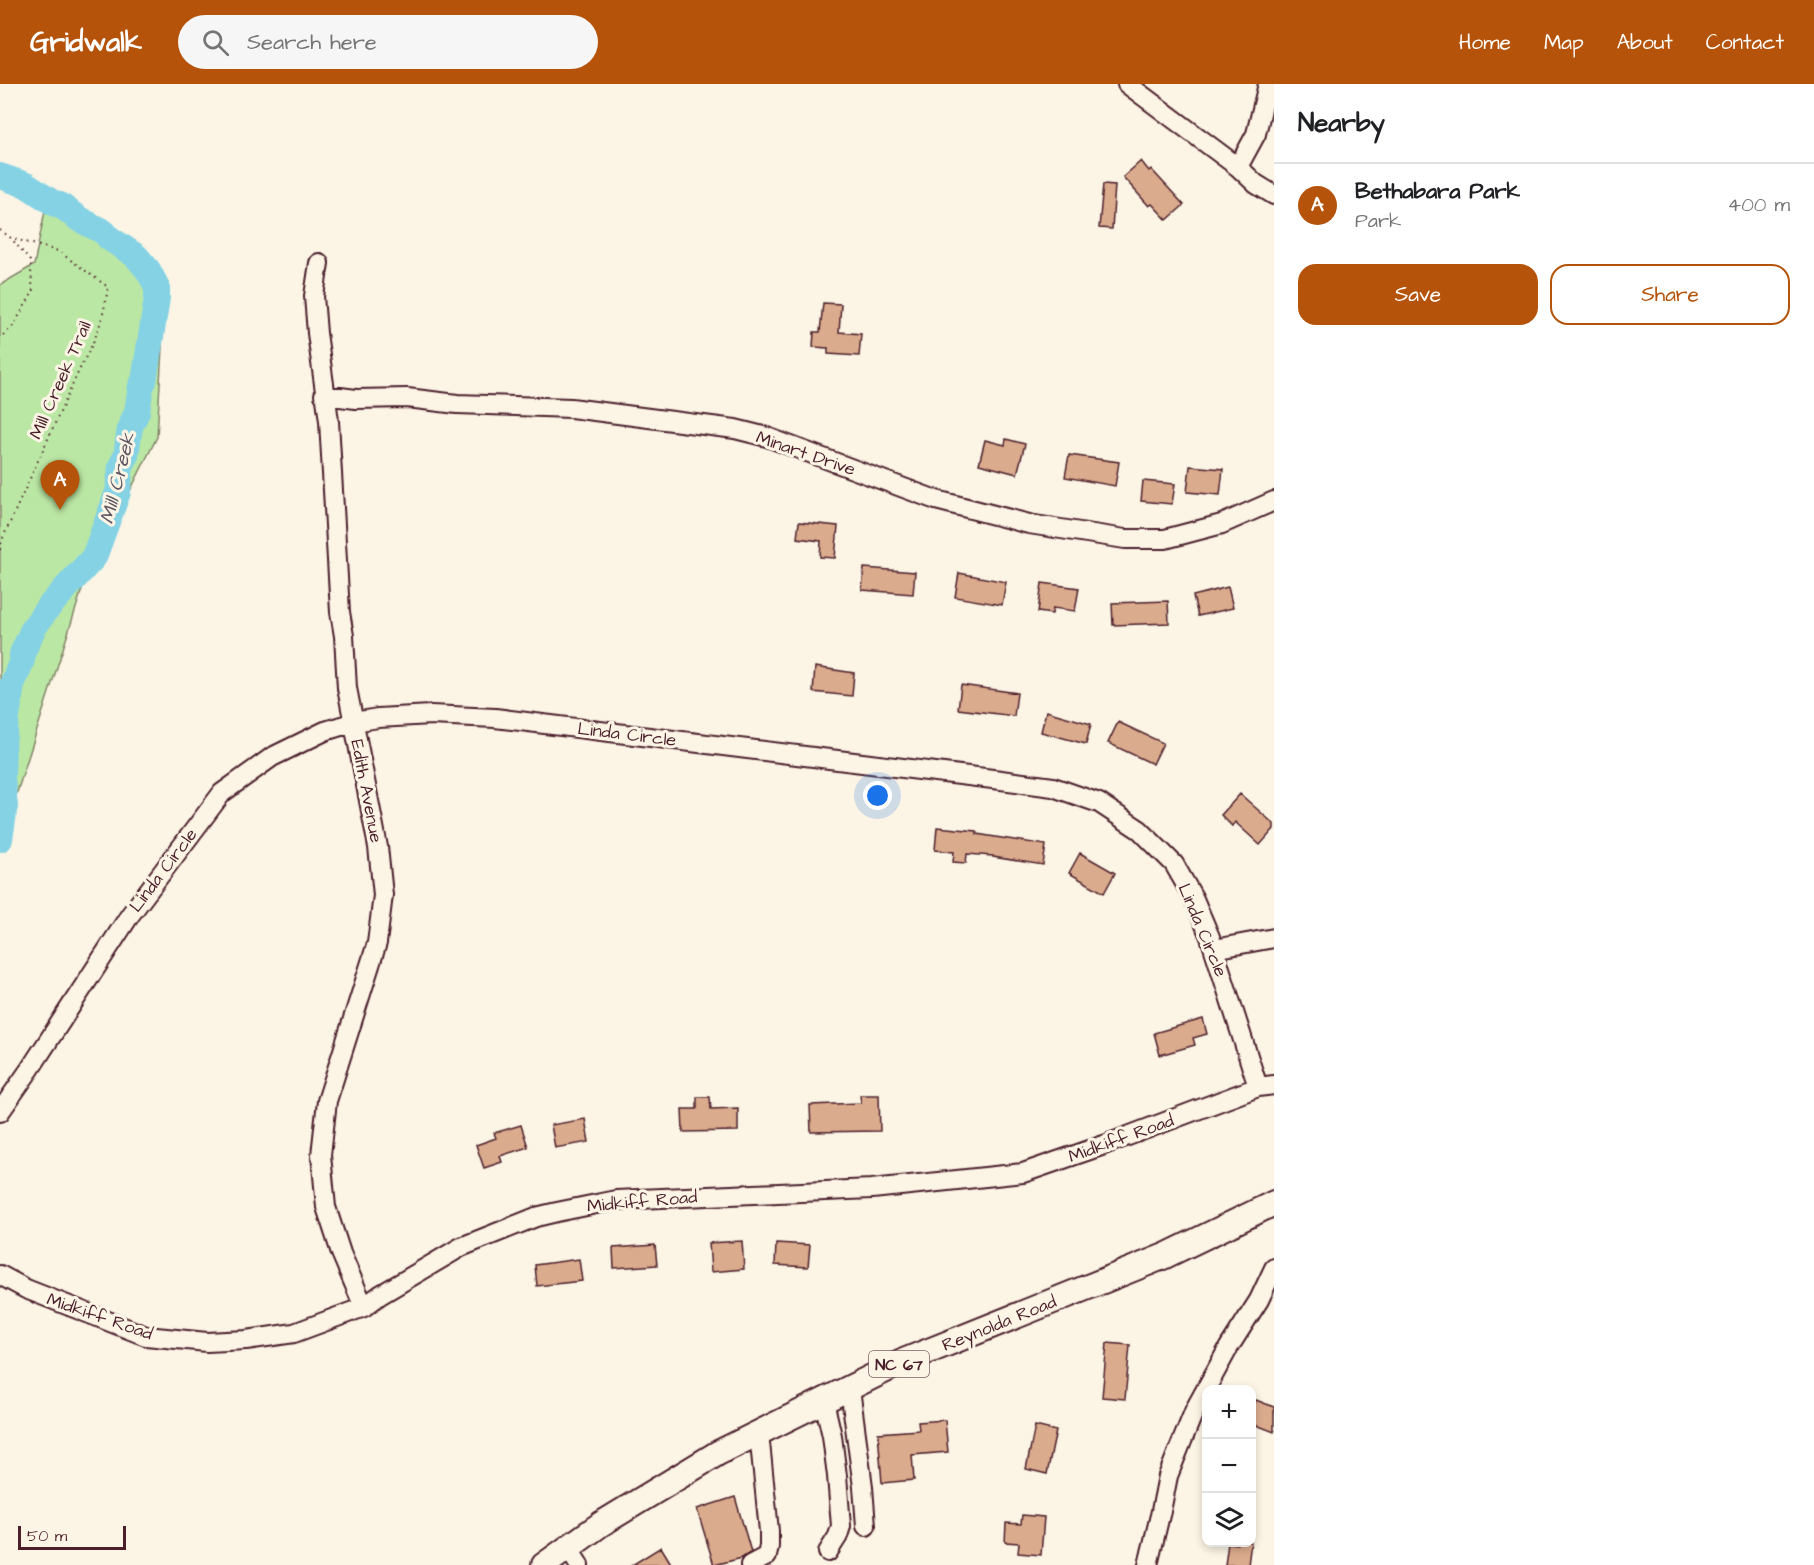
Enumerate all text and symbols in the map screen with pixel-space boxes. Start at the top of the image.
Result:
search box [178,15,598,69]
text: Gridwalk [30,23,142,62]
icon: search [199,26,232,59]
text: Search here [247,27,377,58]
text: Home [1459,28,1511,57]
text: Map [1544,28,1584,57]
text: About [1617,28,1673,57]
text: Contact [1706,28,1784,57]
text: Nearby [1298,105,1385,141]
text: Bethabara Park [1355,176,1520,207]
text: A [1311,191,1324,219]
text: 400 m [1728,191,1790,219]
text: Park [1355,207,1401,235]
button: Save [1298,264,1538,325]
button: Share [1550,264,1790,325]
street label: Mill Creek Trail [23,317,98,443]
street label: Minart Drive [753,425,859,482]
water label: Mill Creek [93,429,143,527]
pin: A [40,460,80,510]
street label: Linda Circle [576,716,678,753]
street label: Edith Avenue [344,737,389,845]
your location [863,781,892,810]
street label: Linda Circle [124,823,203,917]
street label: Linda Circle [1172,880,1234,981]
street label: Midkiff Road [1065,1108,1177,1169]
street label: Midkiff Road [586,1184,698,1219]
street label: Midkiff Road [43,1287,156,1346]
street label: Reynolda Road [938,1289,1060,1359]
road number: NC 67 [869,1351,929,1377]
map controls [1202,1385,1256,1547]
button: + [1202,1385,1256,1439]
button: − [1202,1439,1256,1493]
button: layers [1202,1493,1256,1547]
scale bar [18,1523,126,1550]
text: 50 m [27,1525,67,1547]

